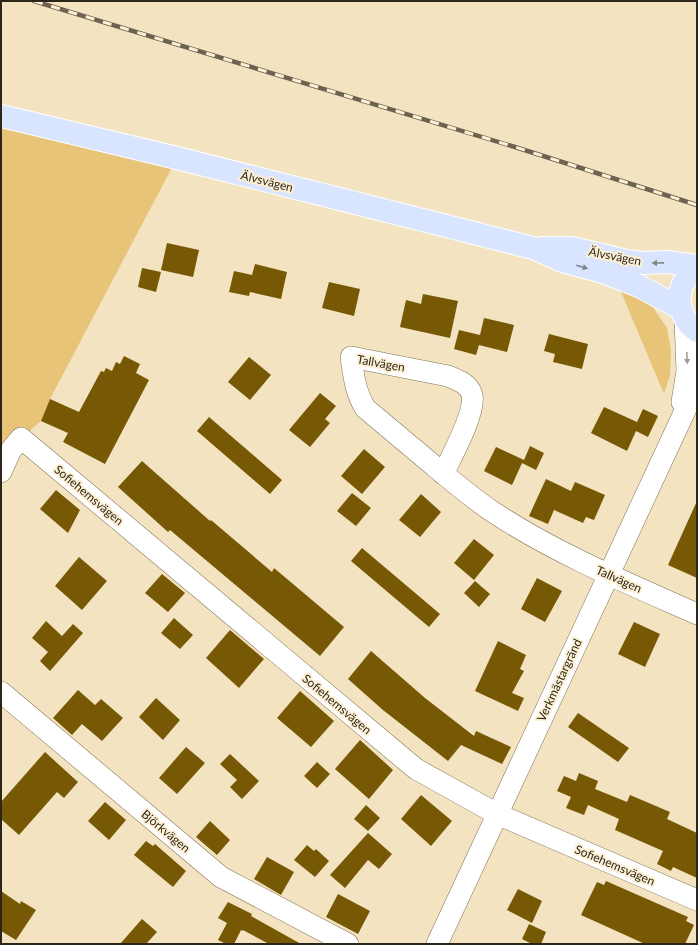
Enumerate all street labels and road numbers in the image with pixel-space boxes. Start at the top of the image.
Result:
street label: Älvsvägen [239,167,295,195]
street label: Älvsvägen [587,244,643,268]
street label: Tallvägen [356,351,406,375]
street label: Sofiehemsvägen [51,462,127,528]
street label: Tallvägen [594,562,644,596]
street label: Verkmästargränd [533,636,585,724]
street label: Sofiehemsvägen [299,671,375,737]
street label: Björkvägen [139,806,193,856]
street label: Sofiehemsvägen [573,841,657,889]

